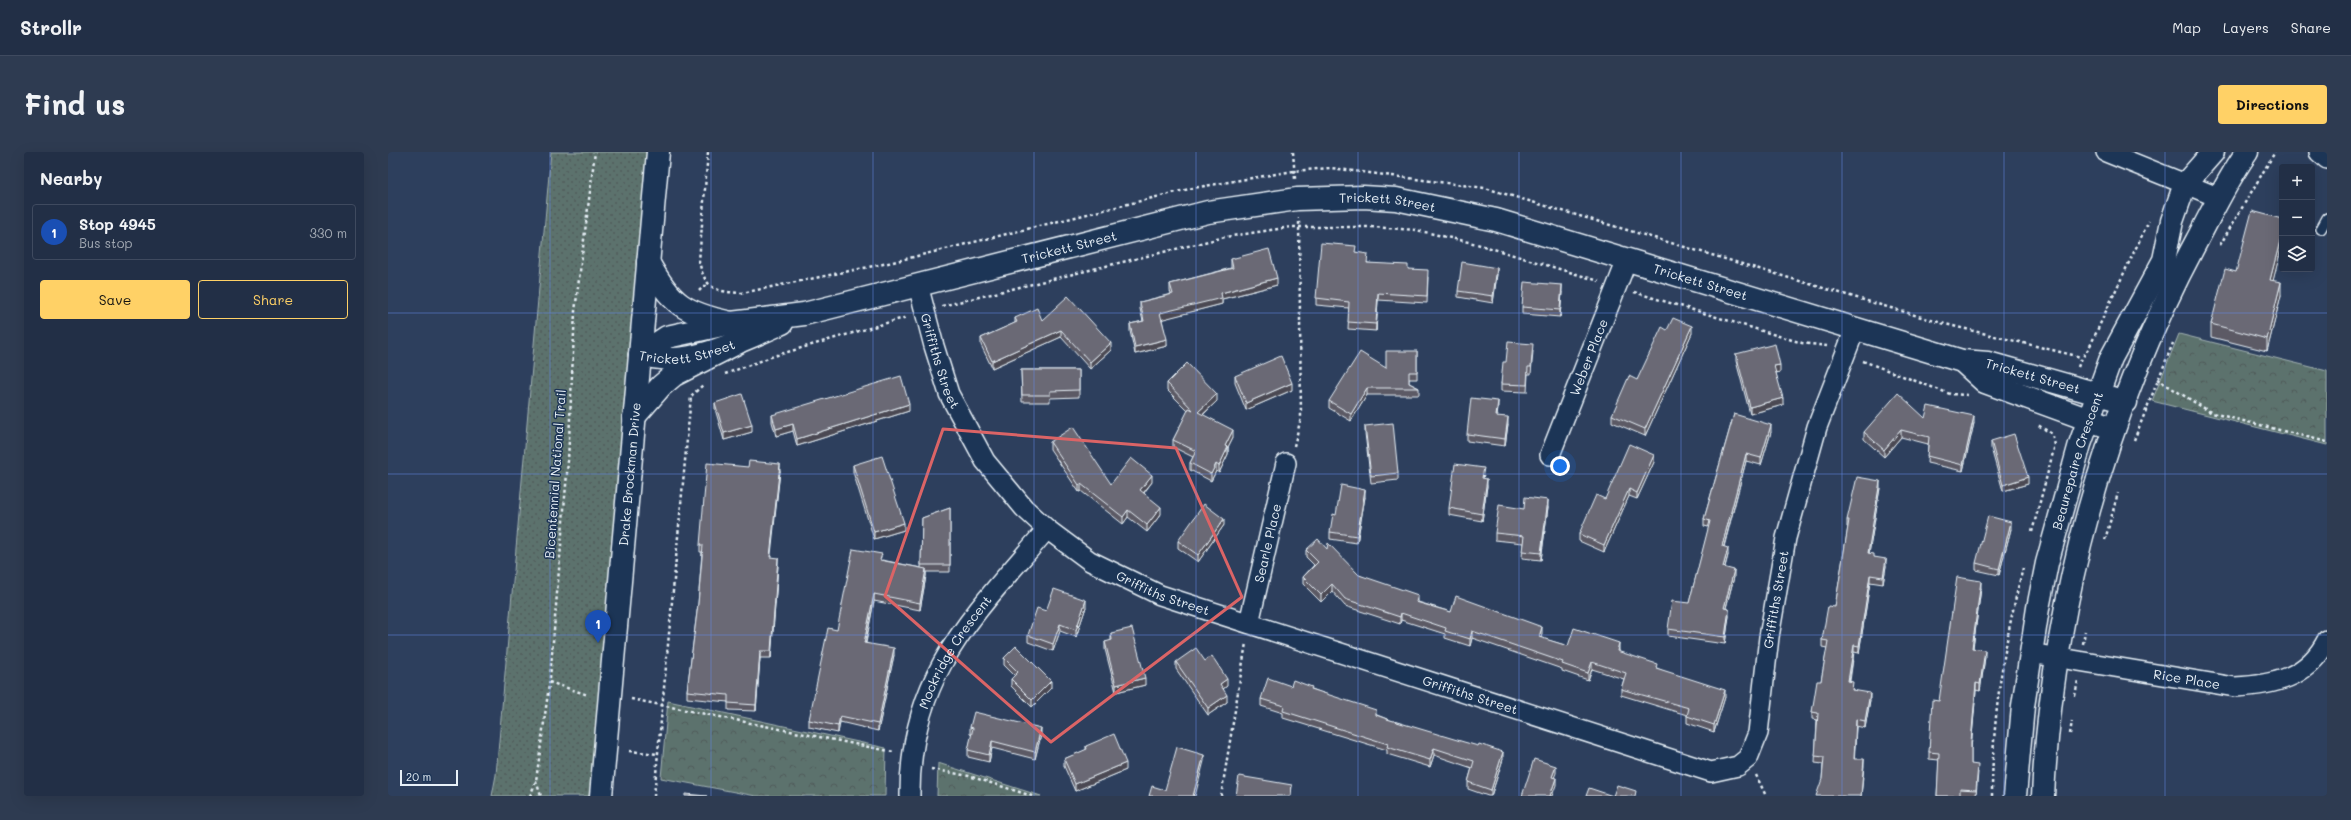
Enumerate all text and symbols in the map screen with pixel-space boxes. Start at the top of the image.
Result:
text: Strollr [20,15,82,40]
text: Map [2172,18,2201,37]
text: Layers [2223,18,2269,37]
text: Share [2291,18,2331,37]
button: Directions [2218,85,2327,124]
text: Find us [24,86,125,122]
map controls [2279,164,2315,272]
button: + [2279,164,2315,200]
text: Nearby [40,167,102,189]
street label: Trickett Street [1339,188,1438,215]
button: − [2279,200,2315,236]
text: Stop 4945 [79,214,156,234]
text: 1 [51,224,57,241]
text: 330 m [309,224,347,241]
street label: Trickett Street [1020,226,1119,267]
text: Bus stop [79,234,132,251]
button: layers [2279,236,2315,272]
street label: Trickett Street [1651,259,1750,304]
button: Save [40,280,190,319]
button: Share [198,280,348,319]
street label: Griffiths Street [918,311,964,411]
street label: Weber Place [1565,316,1611,398]
street label: Trickett Street [638,335,737,367]
street label: Trickett Street [1984,354,2082,397]
street label: Bicentennial National Trail [540,389,569,559]
street label: Beaurepaire Crescent [2048,389,2106,532]
street label: Drake Brockman Drive [614,402,644,547]
your location [1550,456,1570,476]
street label: Searle Place [1250,502,1284,584]
street label: Griffiths Street [1759,549,1792,649]
street label: Griffiths Street [1114,566,1212,618]
street label: Mockridge Crescent [914,591,995,711]
pin: 1 [585,610,611,643]
street label: Rice Place [2152,665,2222,692]
street label: Griffiths Street [1421,671,1521,718]
scale bar [400,768,458,787]
text: 20 m [406,769,431,784]

